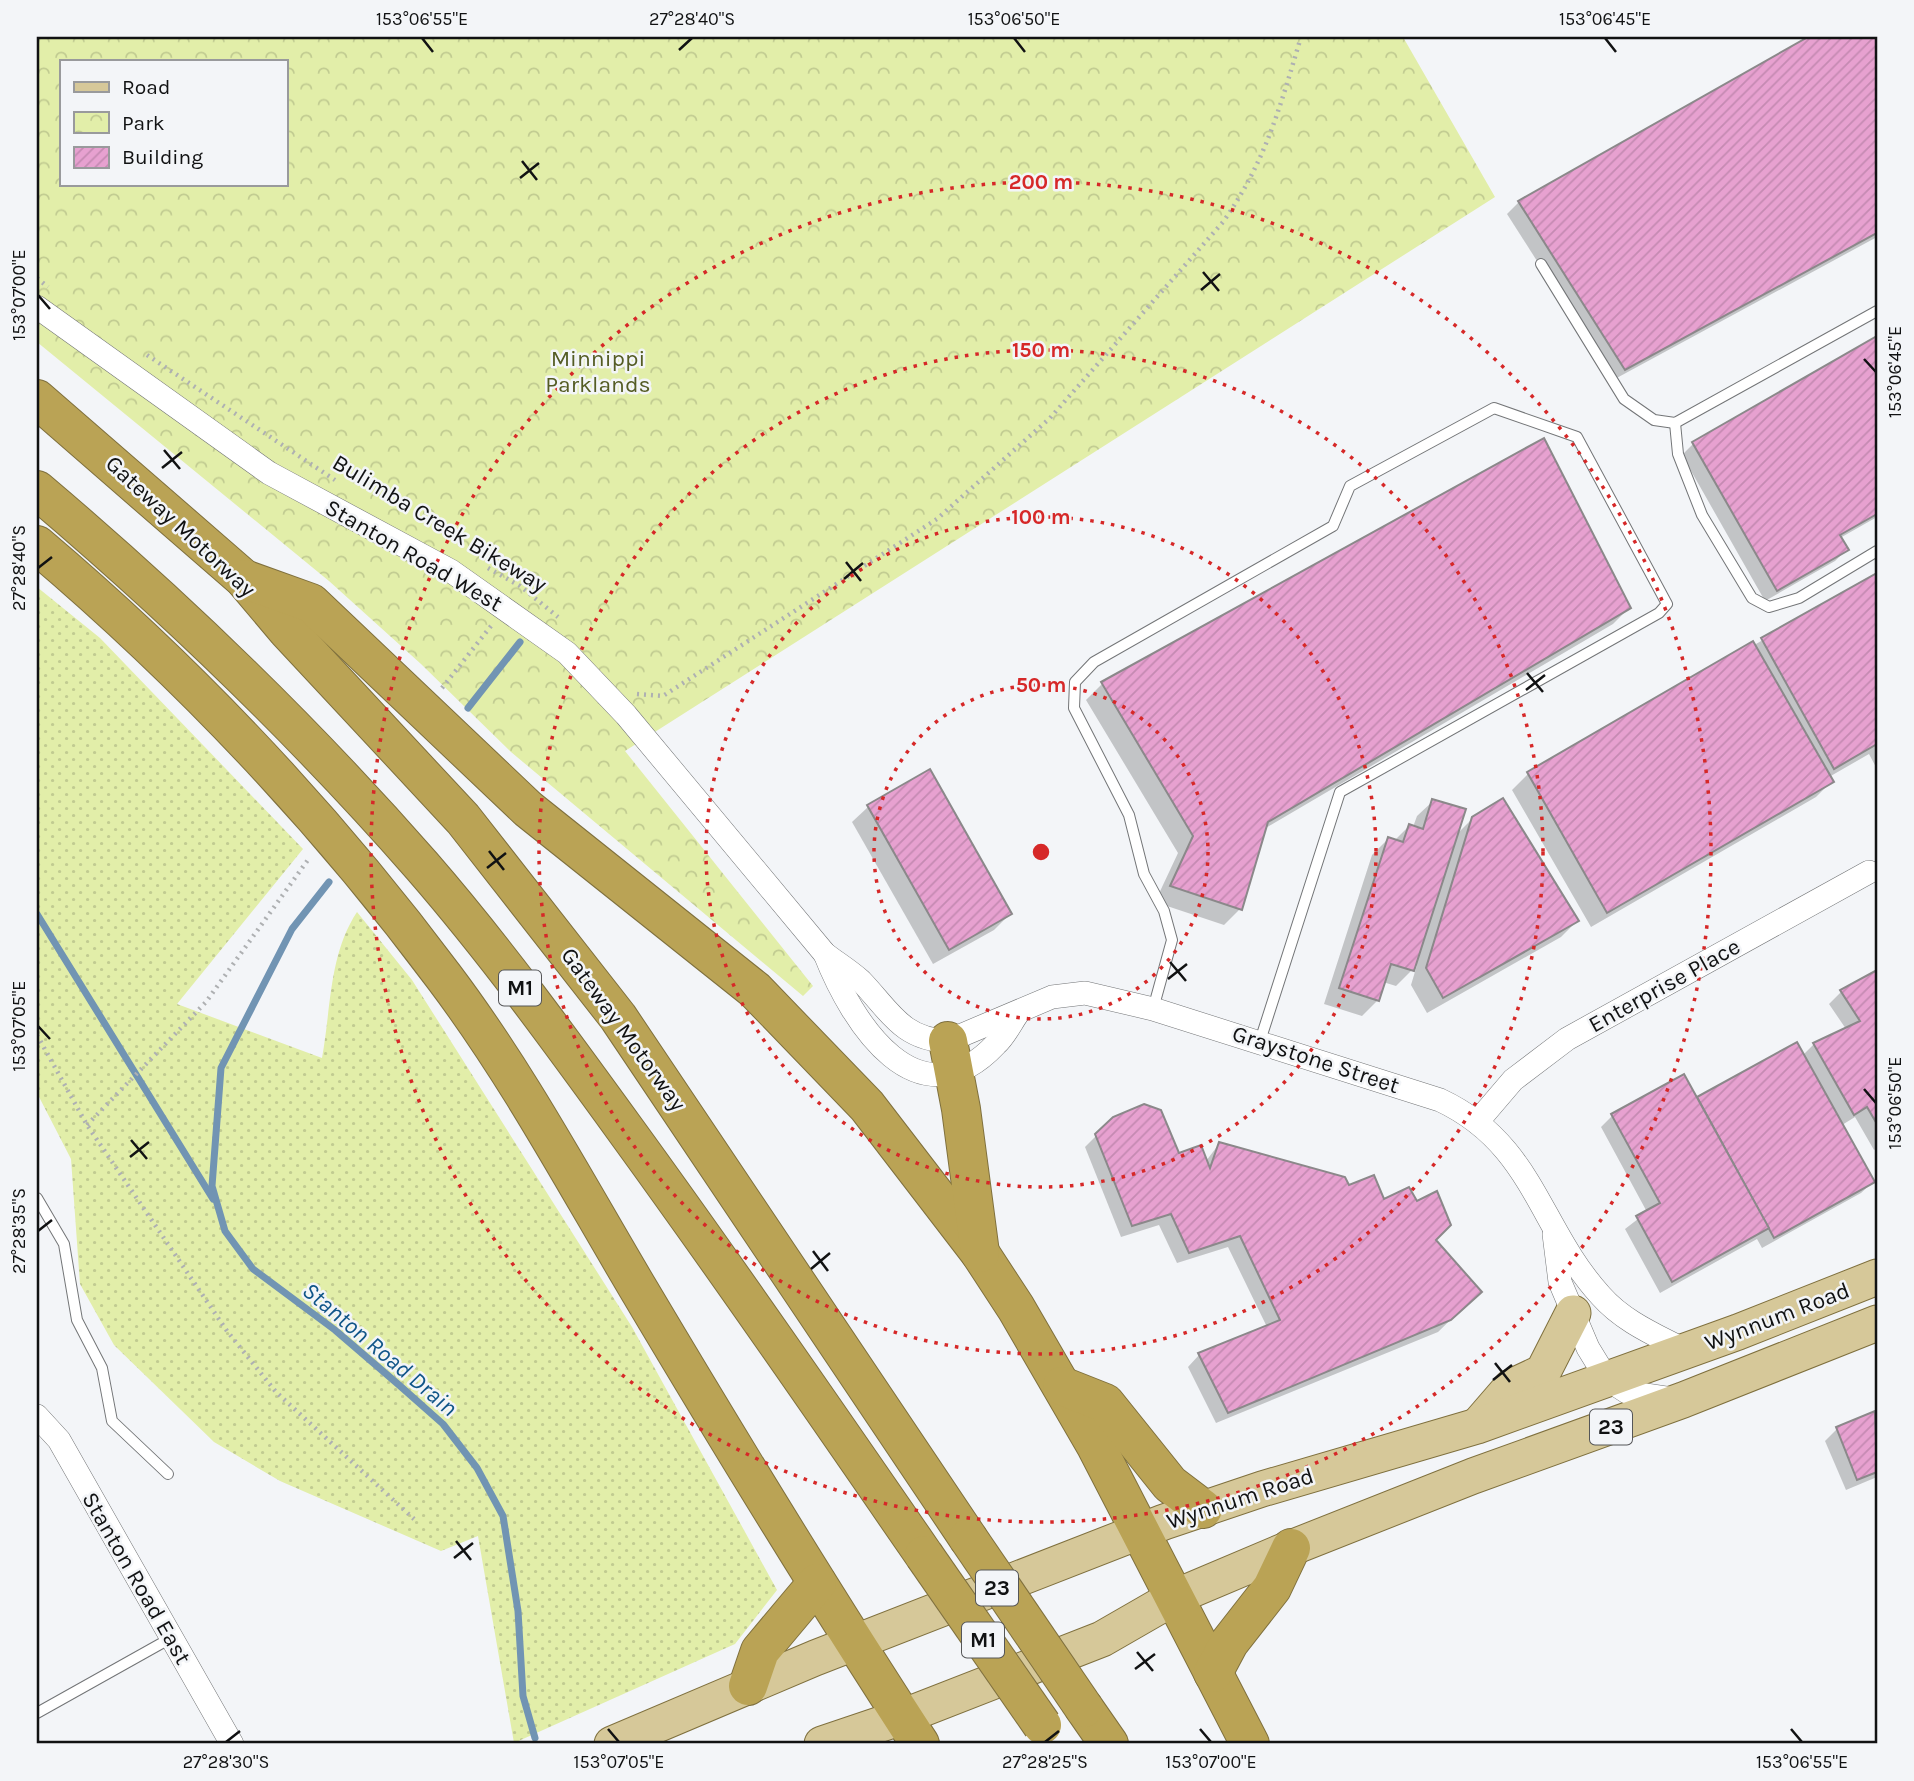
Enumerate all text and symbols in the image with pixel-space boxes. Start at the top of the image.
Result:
text: 153°06'55"E [376,8,468,30]
text: 27°28'40"S [649,8,735,30]
text: 153°06'50"E [968,8,1060,30]
text: 153°06'45"E [1559,8,1651,30]
legend [60,60,287,186]
text: Road [122,75,170,99]
text: Park [122,111,165,135]
text: Building [122,145,203,169]
text: 200 m [1009,170,1073,194]
text: 153°07'00"E [8,249,30,341]
text: 153°06'45"E [1884,326,1906,418]
text: 150 m [1012,338,1070,362]
park label: Minnippi Parklands [545,345,651,398]
street label: Bulimba Creek Bikeway [328,449,552,598]
street label: Gateway Motorway [100,450,261,603]
street label: Stanton Road West [320,494,508,617]
text: 100 m [1011,505,1071,529]
text: 27°28'40"S [8,525,30,611]
text: 50 m [1016,673,1066,697]
centre of rings [1029,840,1053,864]
street label: Enterprise Place [1584,933,1745,1038]
street label: Gateway Motorway [555,942,692,1116]
road number: M1 [499,970,541,1006]
text: 153°07'05"E [8,981,30,1071]
street label: Graystone Street [1229,1020,1403,1099]
text: 153°06'50"E [1884,1057,1906,1149]
text: 27°28'35"S [8,1188,30,1274]
water label: Stanton Road Drain [297,1276,463,1422]
street label: Wynnum Road [1701,1276,1853,1356]
road number: 23 [1590,1410,1632,1444]
street label: Wynnum Road [1163,1462,1317,1535]
street label: Stanton Road East [76,1487,197,1669]
road number: 23 [976,1570,1018,1606]
road number: M1 [962,1622,1004,1658]
text: 27°28'30"S [183,1751,269,1773]
text: 153°07'05"E [574,1751,664,1773]
text: 27°28'25"S [1002,1751,1088,1773]
text: 153°07'00"E [1165,1751,1257,1773]
text: 153°06'55"E [1756,1751,1848,1773]

